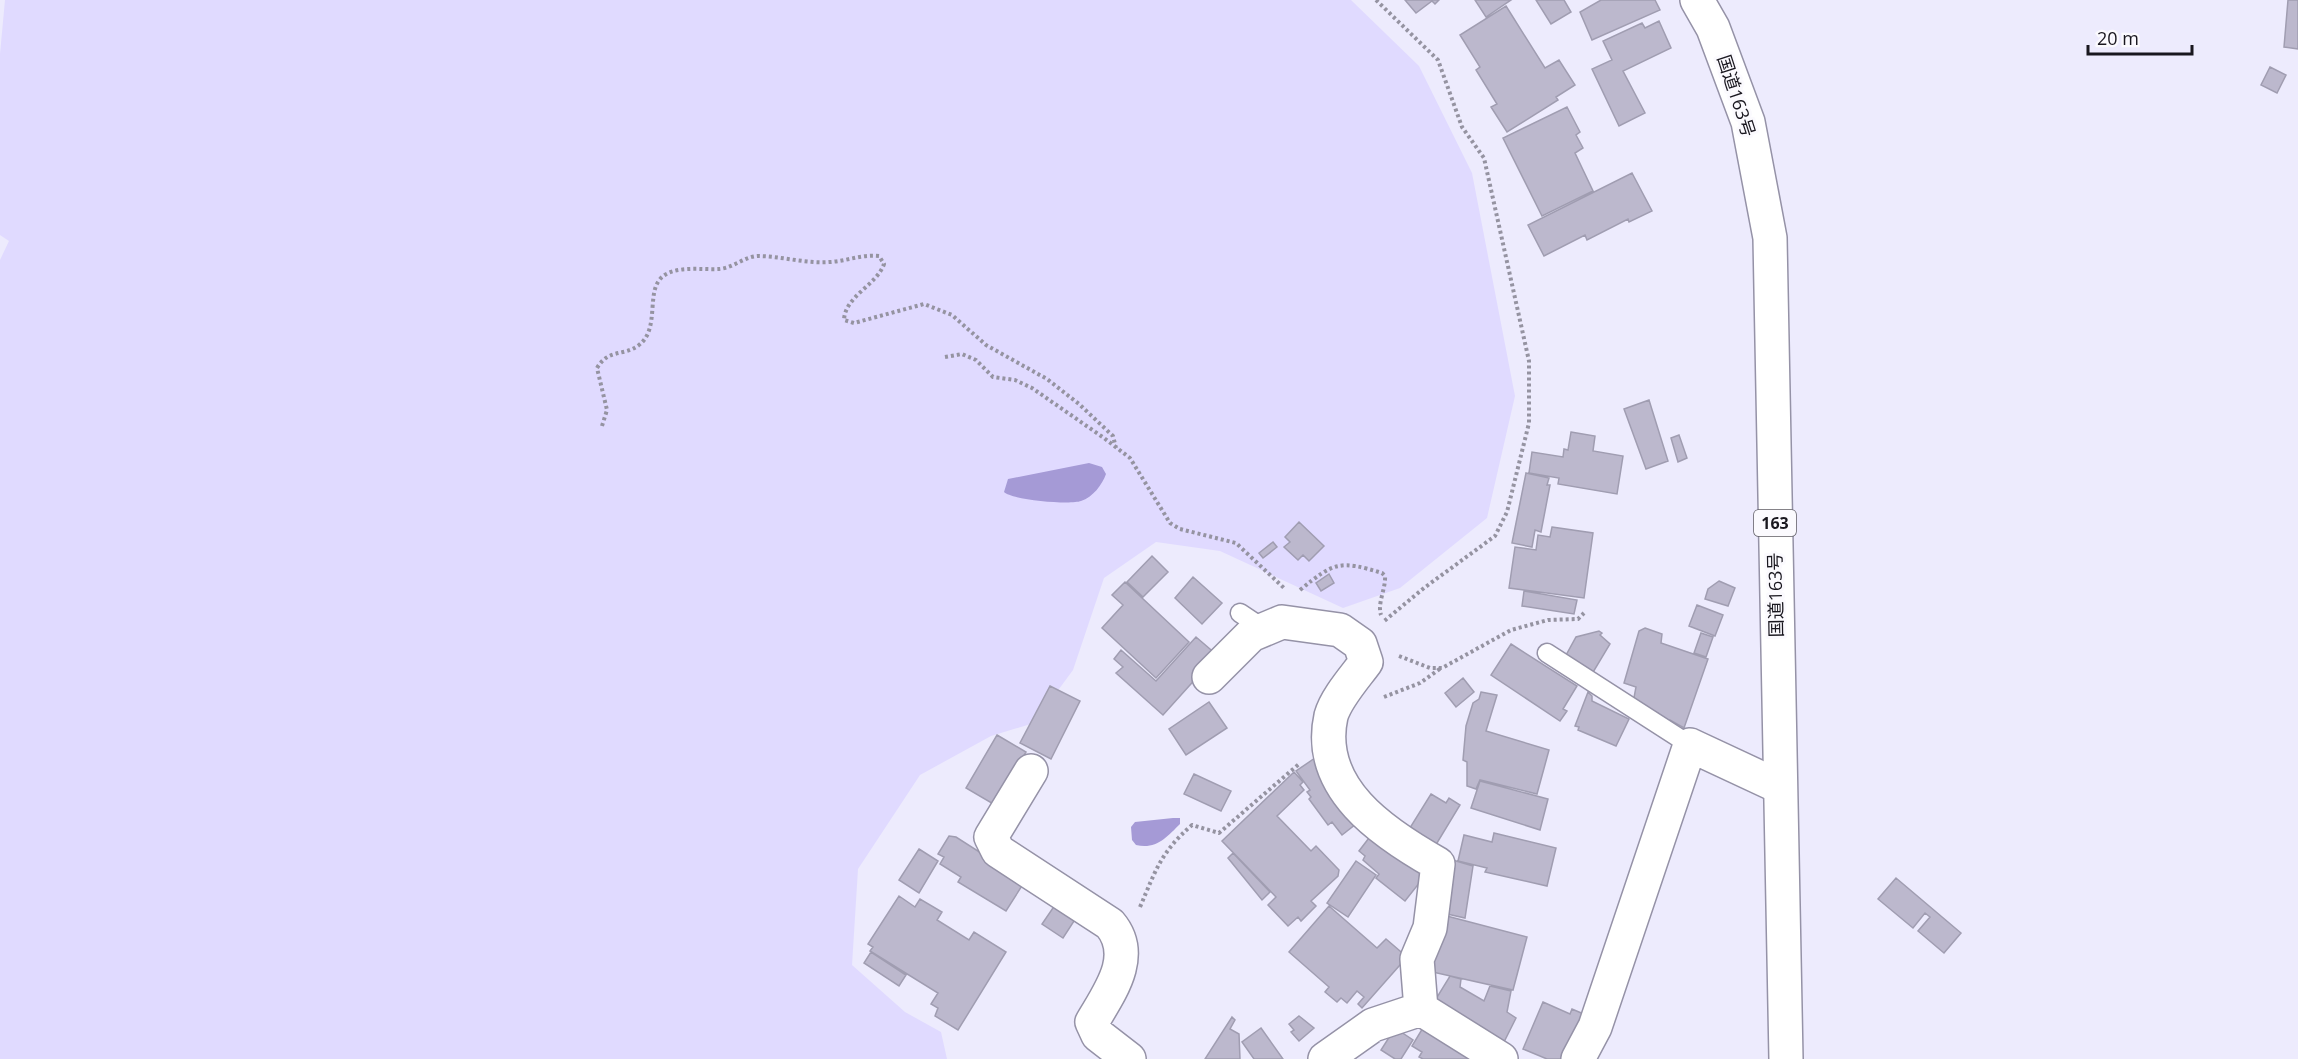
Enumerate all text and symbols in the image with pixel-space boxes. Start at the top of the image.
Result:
scale bar [2088,18,2192,56]
text: 20 m [2097,26,2139,50]
street label: 国道163号 [1712,52,1761,140]
road number: 163 [1754,510,1796,536]
street label: 国道163号 [1762,552,1788,638]

